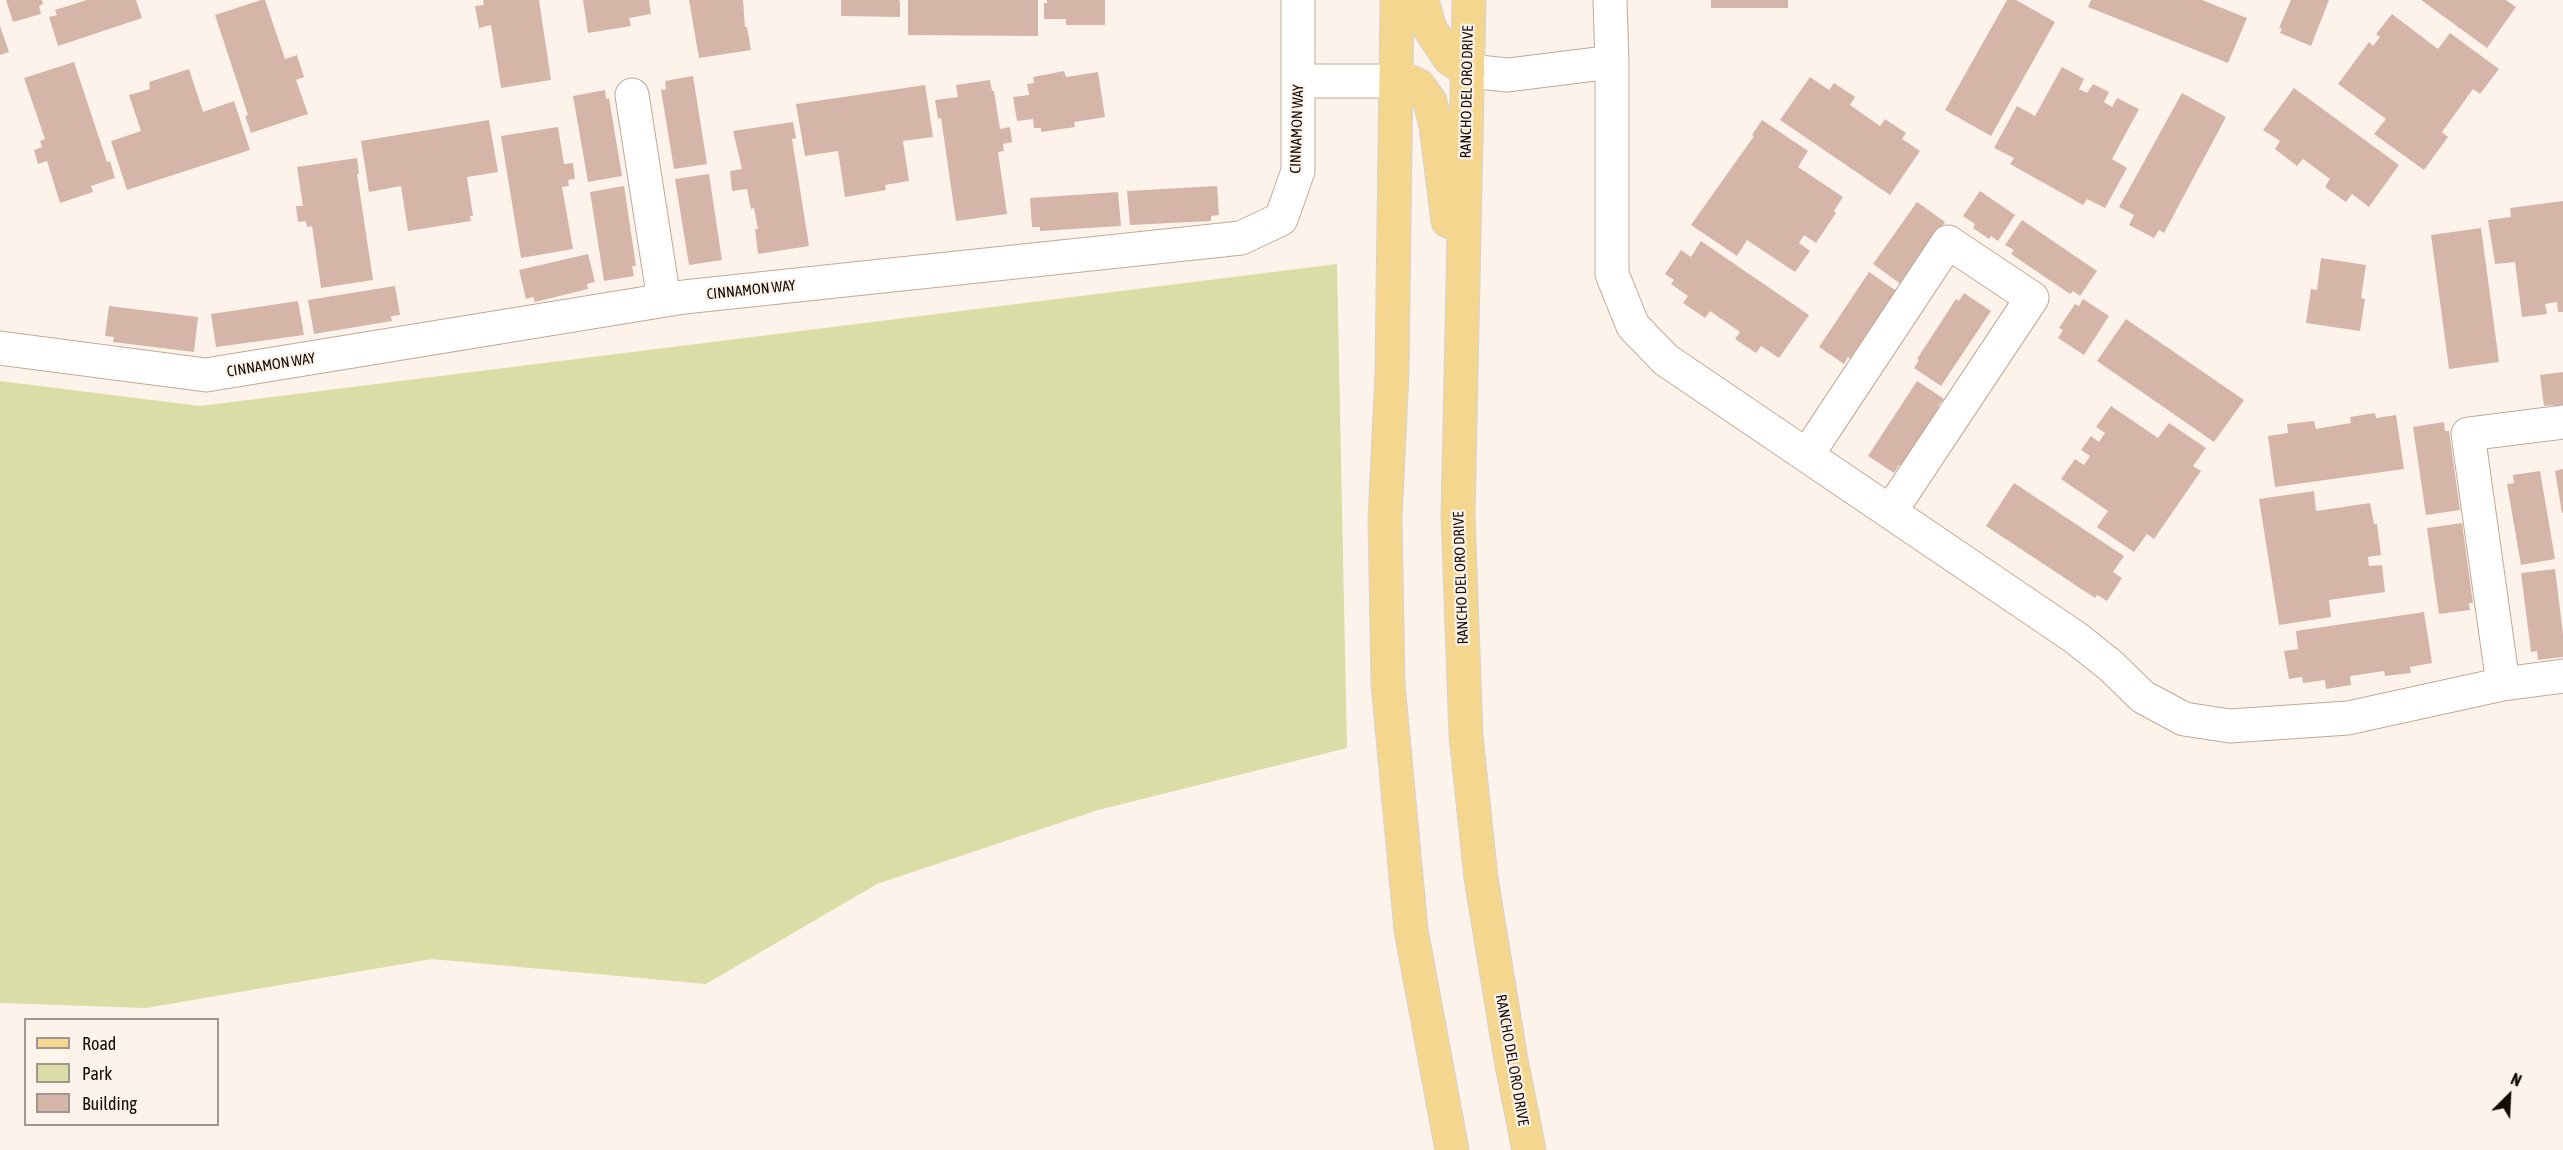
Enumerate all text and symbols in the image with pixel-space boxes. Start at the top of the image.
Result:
street label: RANCHO DEL ORO DRIVE [1457,25,1477,159]
street label: CINNAMON WAY [1286,84,1308,174]
street label: CINNAMON WAY [706,276,796,304]
street label: CINNAMON WAY [226,349,316,381]
street label: RANCHO DEL ORO DRIVE [1450,511,1472,645]
street label: RANCHO DEL ORO DRIVE [1492,993,1532,1127]
legend [24,1018,219,1126]
text: Road [82,1033,116,1054]
text: Park [82,1063,112,1084]
north arrow [2479,1066,2539,1126]
text: N [2508,1069,2524,1090]
text: Building [82,1093,137,1114]

